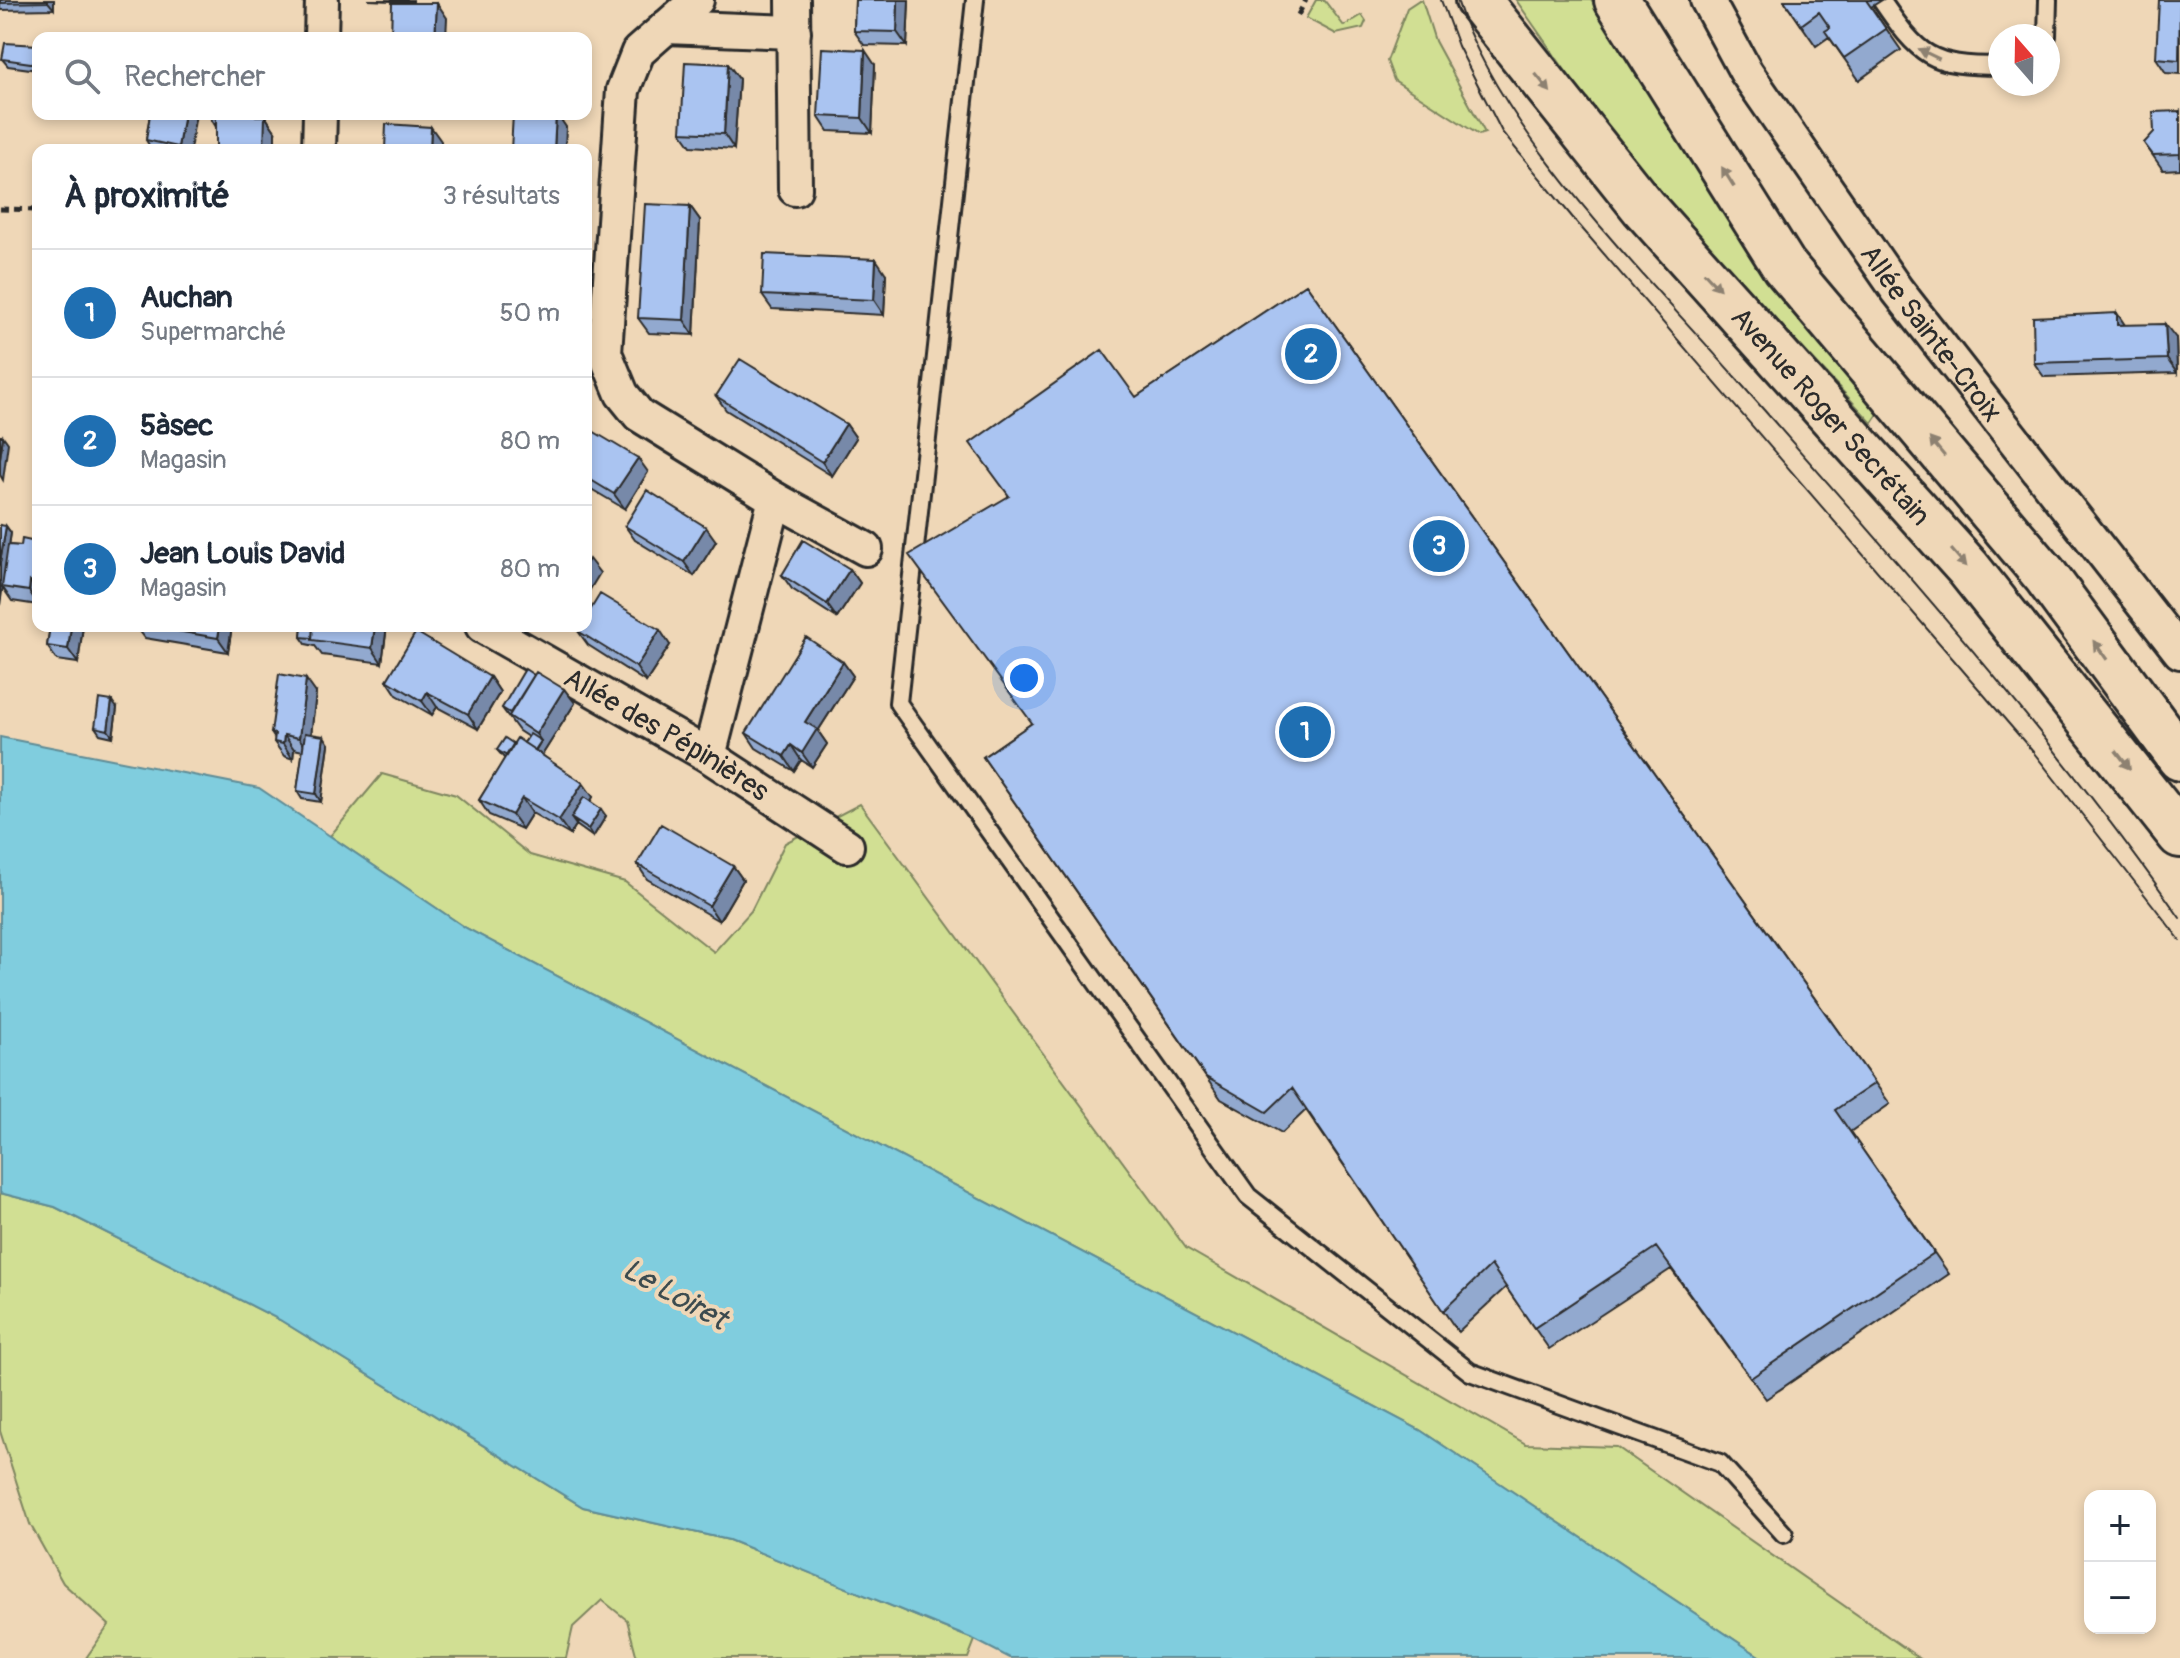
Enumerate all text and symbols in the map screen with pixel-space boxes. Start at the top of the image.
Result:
north arrow [1988,24,2060,96]
search box [32,32,592,120]
one-way arrow [1917,47,1940,61]
icon: search [60,54,104,98]
text: Rechercher [124,58,266,95]
one-way arrow [1534,73,1550,93]
one-way arrow [1721,166,1735,188]
text: À proximité [64,175,230,218]
text: 3 résultats [442,180,560,212]
street label: Allée Sainte-Croix [1852,238,2009,429]
one-way arrow [1702,271,1720,290]
text: Auchan [140,279,233,316]
text: 1 [85,297,95,329]
text: 50 m [499,297,560,329]
street label: Avenue Roger Secrétain [1723,301,1937,533]
text: Supermarché [140,316,286,348]
pin: 2 [1285,324,1337,384]
text: 5àsec [140,407,213,444]
text: 2 [83,425,97,457]
text: 80 m [500,425,560,457]
one-way arrow [1929,438,1946,458]
text: Magasin [140,444,227,476]
pin: 3 [1413,516,1465,576]
text: Jean Louis David [140,535,345,572]
one-way arrow [1950,548,1967,568]
text: 3 [83,553,97,585]
text: 80 m [500,553,560,585]
text: Magasin [140,572,227,604]
one-way arrow [2093,640,2109,660]
your location [1004,658,1044,698]
street label: Allée des Pépinières [557,661,776,810]
pin: 1 [1279,702,1331,762]
one-way arrow [2114,750,2130,770]
water label: Le Loiret [616,1251,736,1340]
map controls [2084,1490,2156,1634]
button: + [2084,1490,2156,1562]
button: − [2084,1562,2156,1634]

